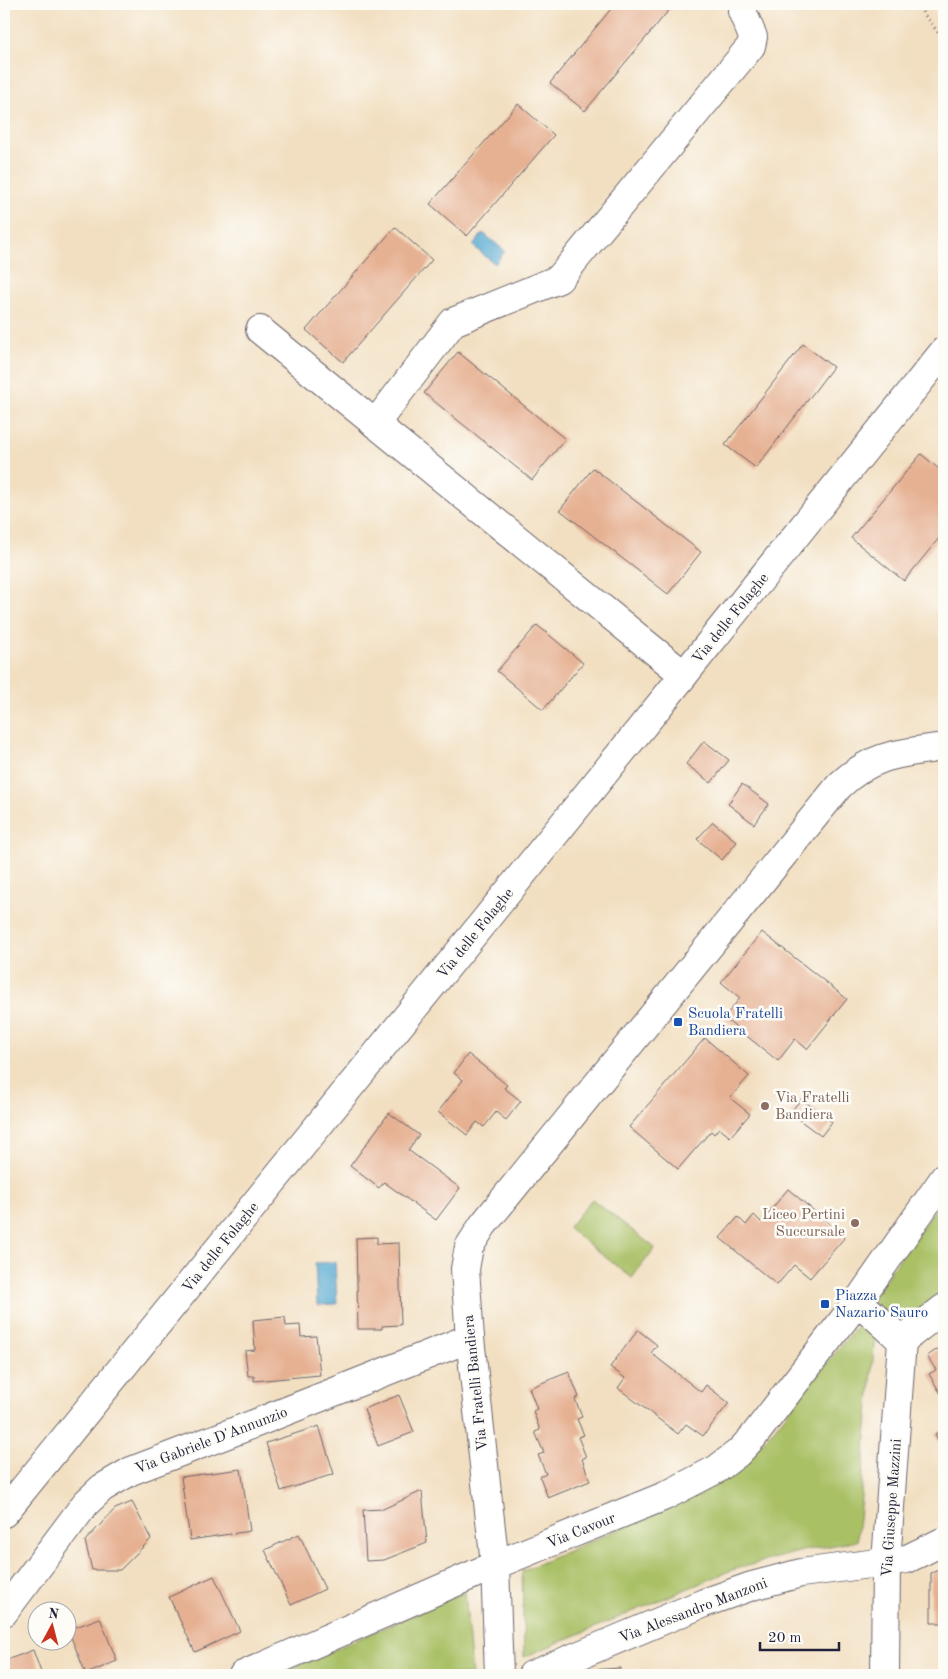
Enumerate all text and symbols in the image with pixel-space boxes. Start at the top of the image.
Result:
street label: Via delle Folaghe [690,571,772,667]
street label: Via delle Folaghe [435,886,517,982]
place label: Scuola Fratelli Bandiera [688,1007,783,1039]
marker: Scuola Fratelli Bandiera [672,1016,684,1028]
place label: Via Fratelli Bandiera [775,1091,850,1123]
marker: Via Fratelli Bandiera [759,1100,771,1112]
street label: Via delle Folaghe [180,1200,262,1296]
place label: Liceo Pertini Succursale [762,1208,845,1240]
marker: Liceo Pertini Succursale [849,1217,861,1229]
place label: Piazza Nazario Sauro [835,1289,928,1321]
marker: Piazza Nazario Sauro [819,1298,831,1310]
street label: Via Fratelli Bandiera [462,1313,491,1452]
street label: Via Gabriele D'Annunzio [133,1405,290,1477]
street label: Via Giuseppe Mazzini [880,1438,905,1578]
street label: Via Cavour [545,1511,618,1552]
street label: Via Alessandro Manzoni [617,1576,770,1647]
north arrow [28,1602,78,1652]
text: N [47,1606,60,1622]
scale bar [760,1619,839,1651]
text: 20 m [768,1631,802,1646]

